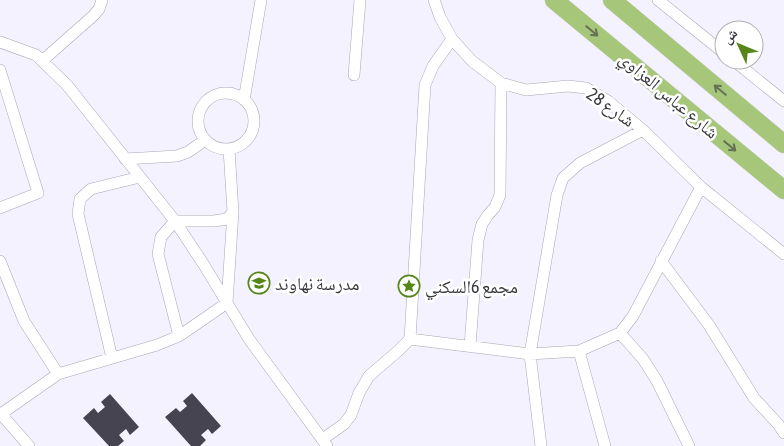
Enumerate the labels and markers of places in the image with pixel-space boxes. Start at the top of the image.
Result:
school or university icon: مدرسة نهاوند [247,271,271,295]
place label: مدرسة نهاوند [275,273,359,294]
place icon: مجمع 6السكني [397,274,421,298]
place label: مجمع 6السكني [425,276,518,301]

